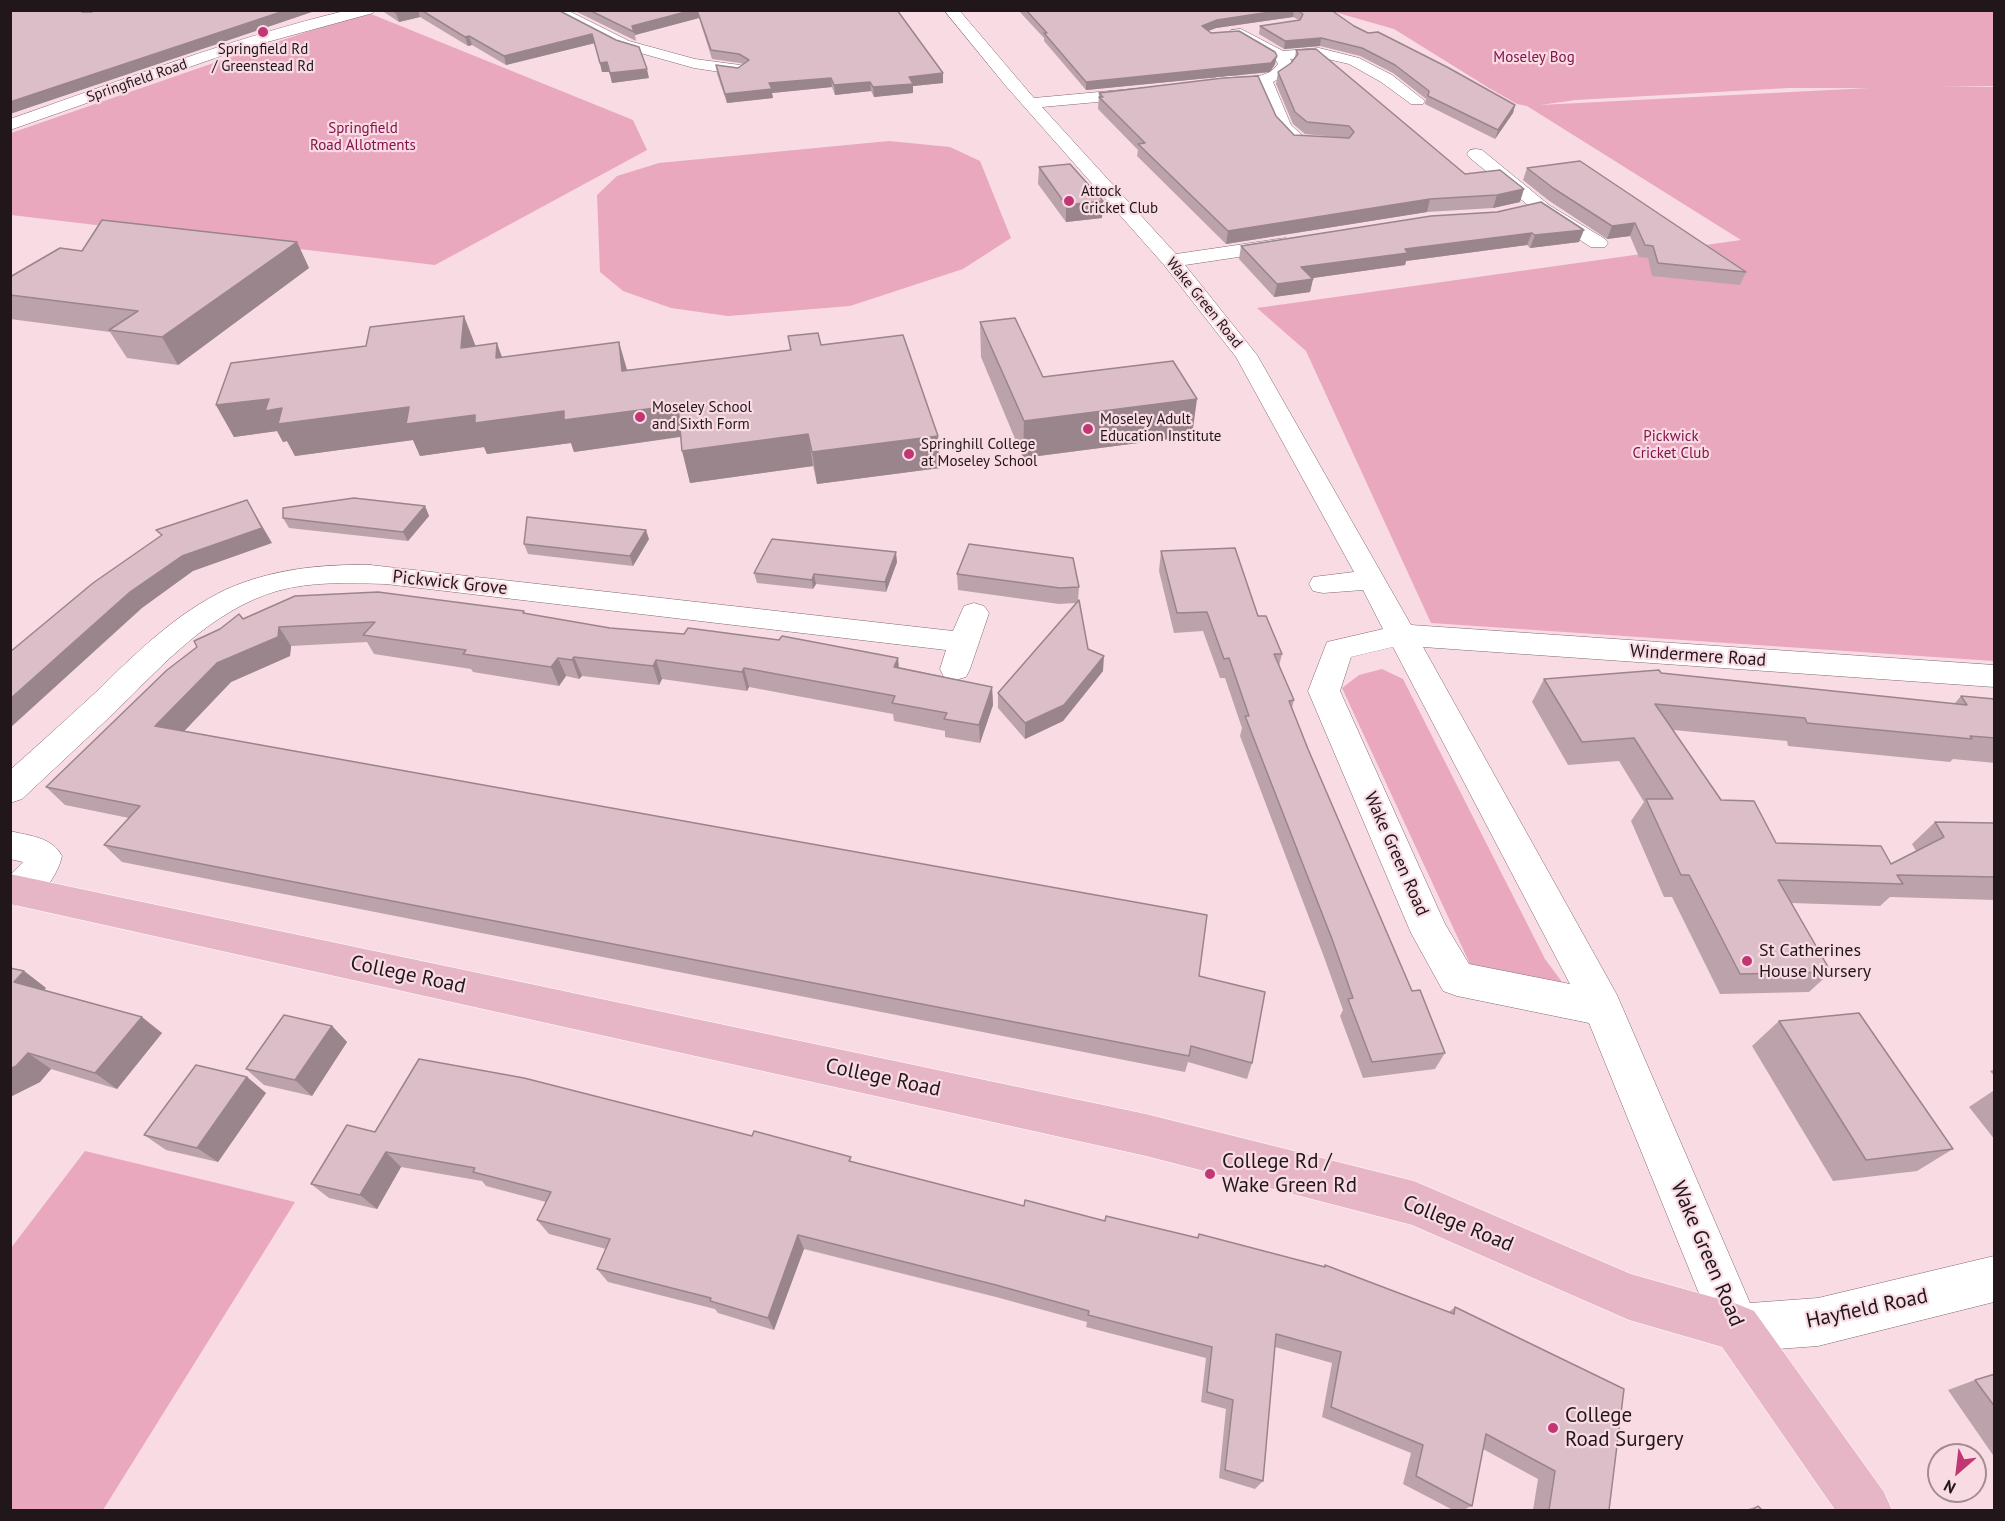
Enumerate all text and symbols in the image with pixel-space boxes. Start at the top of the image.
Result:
marker: Springfield Rd / Greenstead Rd [256,25,270,39]
place label: Springfield Rd / Greenstead Rd [212,41,314,76]
park label: Moseley Bog [1493,49,1575,67]
street label: Springfield Road [84,55,190,107]
park label: Springfield Road Allotments [310,120,416,155]
place label: Attock Cricket Club [1081,183,1158,218]
marker: Attock Cricket Club [1062,194,1076,208]
street label: Wake Green Road [1162,254,1246,352]
place label: Moseley School and Sixth Form [652,399,752,434]
marker: Moseley School and Sixth Form [633,410,647,424]
place label: Moseley Adult Education Institute [1100,411,1221,446]
marker: Moseley Adult Education Institute [1081,422,1095,436]
park label: Pickwick Cricket Club [1632,428,1710,463]
place label: Springhill College at Moseley School [921,436,1037,471]
marker: Springhill College at Moseley School [902,447,916,461]
street label: Pickwick Grove [391,566,509,600]
street label: Windermere Road [1629,640,1767,672]
street label: Wake Green Road [1359,789,1433,919]
place label: St Catherines House Nursery [1759,940,1871,982]
street label: College Road [348,950,468,1000]
marker: St Catherines House Nursery [1740,954,1754,968]
street label: College Road [823,1053,943,1103]
place label: College Rd / Wake Green Rd [1222,1149,1357,1199]
marker: College Rd / Wake Green Rd [1203,1167,1217,1181]
street label: Wake Green Road [1665,1177,1749,1331]
street label: College Road [1399,1190,1517,1258]
street label: Hayfield Road [1804,1284,1930,1334]
place label: College Road Surgery [1565,1403,1684,1453]
marker: College Road Surgery [1546,1421,1560,1435]
north arrow [1927,1443,1987,1503]
text: N [1940,1476,1959,1498]

